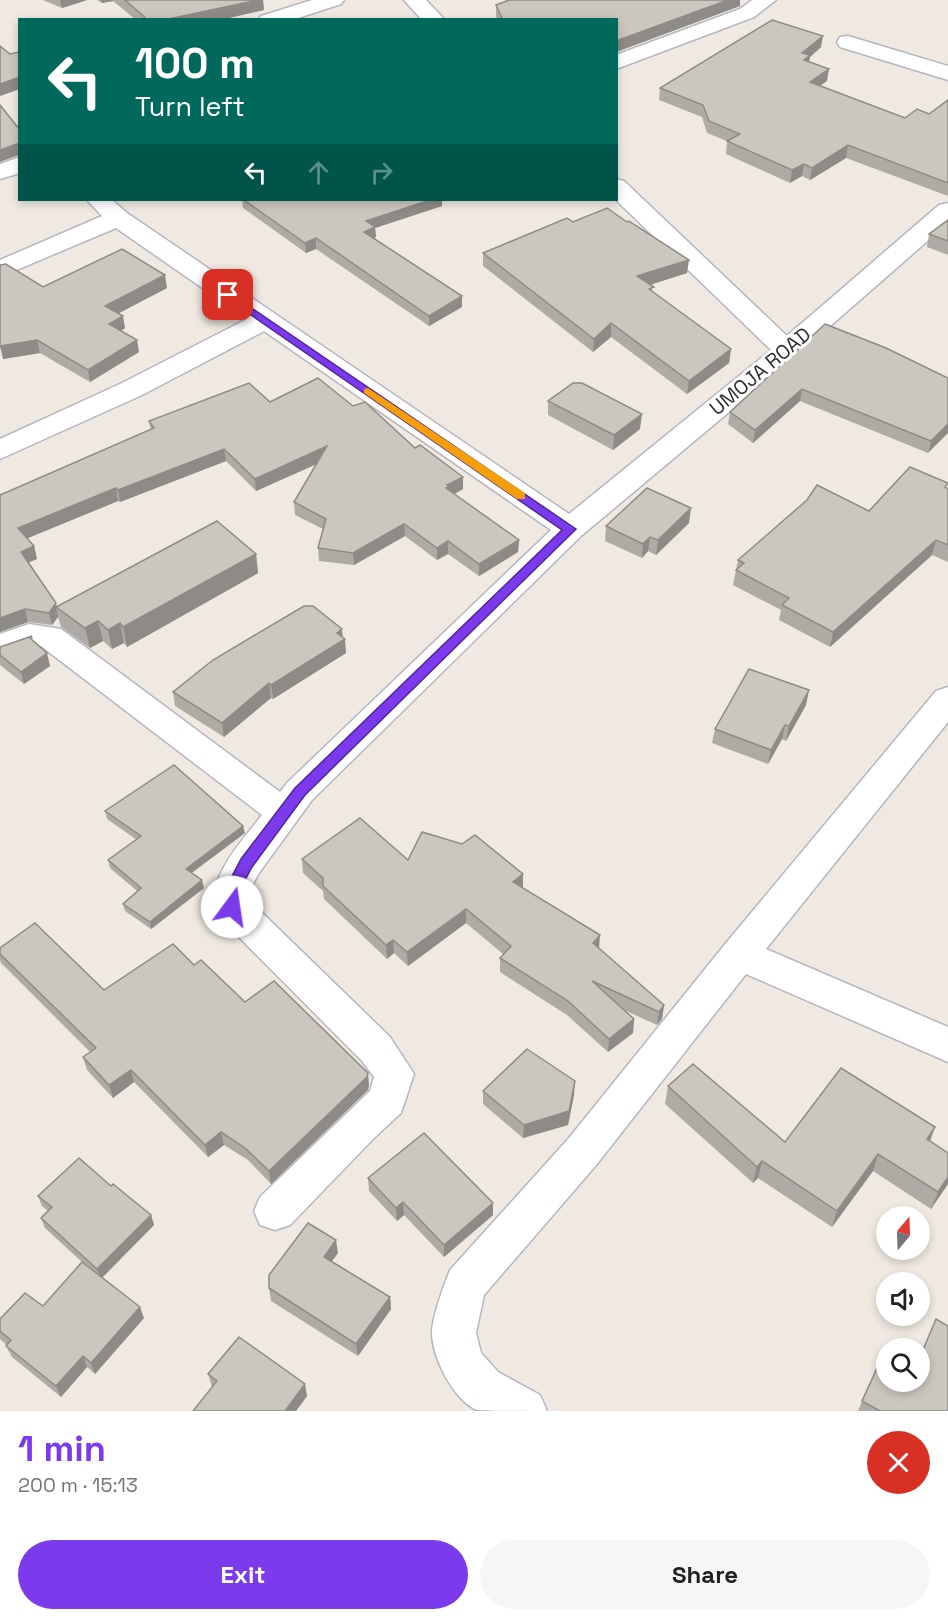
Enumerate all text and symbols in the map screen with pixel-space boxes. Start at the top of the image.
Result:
text: 100 m [135,37,255,90]
icon: left [36,42,114,120]
text: Turn left [135,89,245,124]
icon: left [239,156,272,189]
icon: ahead [302,156,335,189]
icon: right [365,156,398,189]
pin [202,269,253,320]
icon: arrive [211,278,244,311]
street label: UMOJA ROAD [704,321,816,421]
position arrow [200,875,264,939]
north arrow [876,1206,930,1260]
map controls [876,1206,930,1392]
button: sound [876,1272,930,1326]
button: search [876,1338,930,1392]
text: 1 min [18,1426,106,1472]
button: close [867,1431,930,1494]
text: 200 m · 15:13 [18,1472,138,1498]
button: Exit [18,1540,468,1609]
button: Share [480,1540,930,1609]

